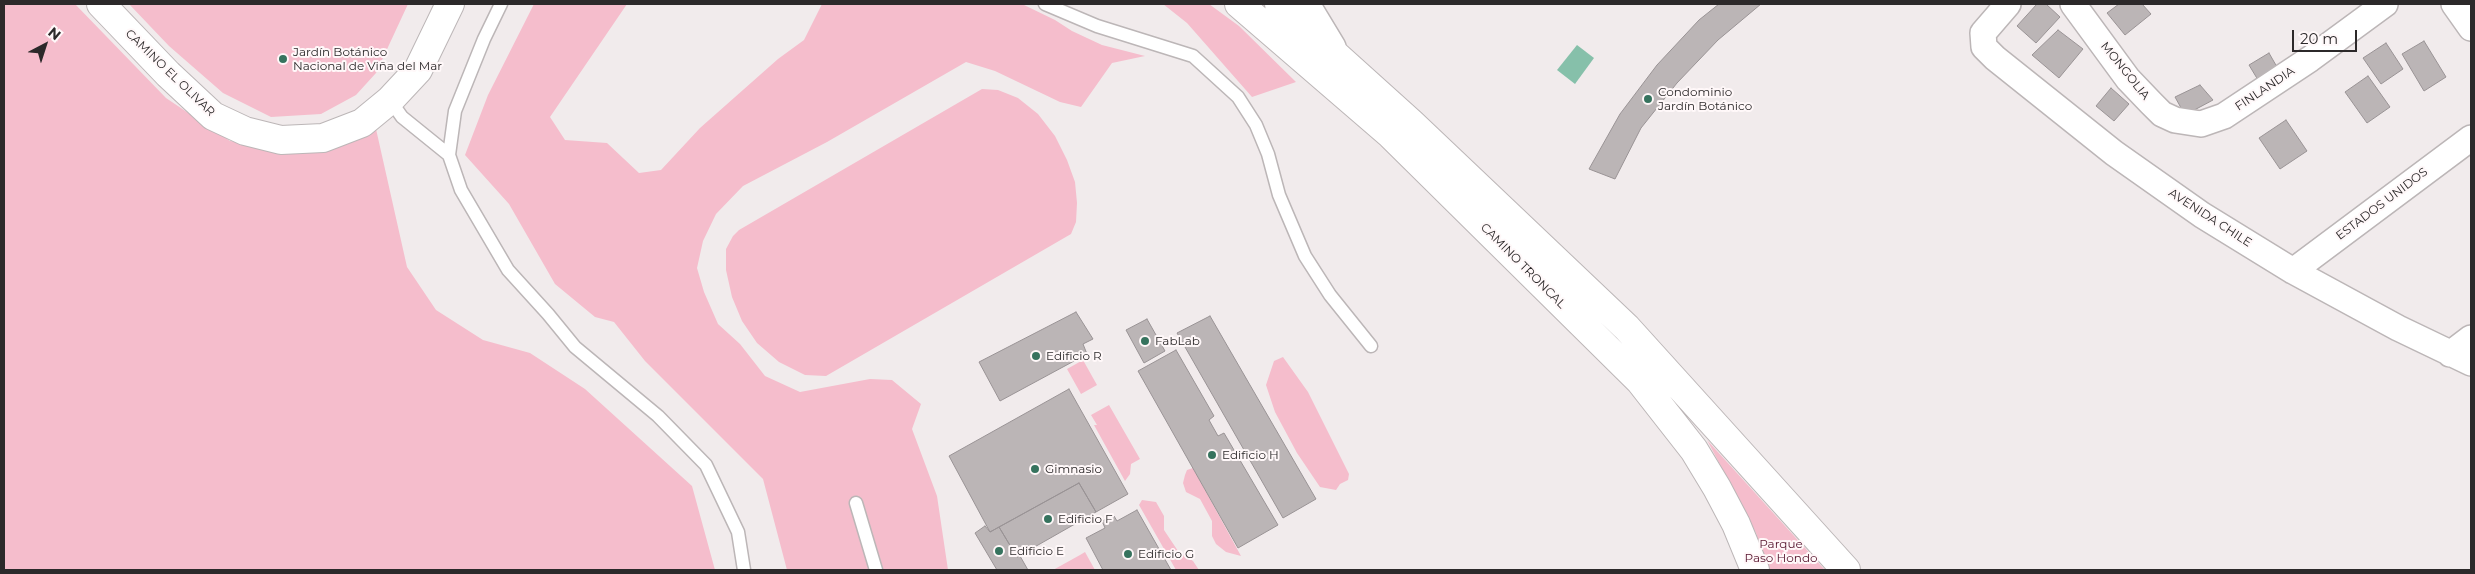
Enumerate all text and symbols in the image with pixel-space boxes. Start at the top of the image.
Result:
north arrow [20,20,70,70]
scale bar [2295,20,2360,52]
text: N [45,23,65,44]
street label: CAMINO EL OLIVAR [122,26,218,120]
text: 20 m [2300,29,2338,48]
street label: MONGOLIA [2097,39,2153,103]
place label: Jardín Botánico Nacional de Viña del Mar [293,45,442,73]
marker: Jardín Botánico Nacional de Viña del Mar [277,53,289,65]
street label: FINLANDIA [2233,64,2297,114]
place label: Condominio Jardín Botánico [1658,85,1752,113]
marker: Condominio Jardín Botánico [1642,93,1654,105]
street label: ESTADOS UNIDOS [2333,165,2431,243]
street label: AVENIDA CHILE [2166,186,2254,250]
street label: CAMINO TRONCAL [1477,220,1569,312]
place label: FabLab [1155,334,1200,348]
marker: FabLab [1139,335,1151,347]
place label: Edificio R [1046,349,1102,363]
marker: Edificio R [1030,350,1042,362]
place label: Edificio H [1222,448,1279,462]
marker: Edificio H [1206,449,1218,461]
place label: Gimnasio [1045,462,1102,476]
marker: Gimnasio [1029,463,1041,475]
place label: Edificio F [1058,512,1113,526]
marker: Edificio F [1042,513,1054,525]
park label: Parque Paso Hondo [1744,537,1818,565]
place label: Edificio E [1009,544,1064,558]
marker: Edificio E [993,545,1005,557]
place label: Edificio G [1138,547,1194,561]
marker: Edificio G [1122,548,1134,560]

